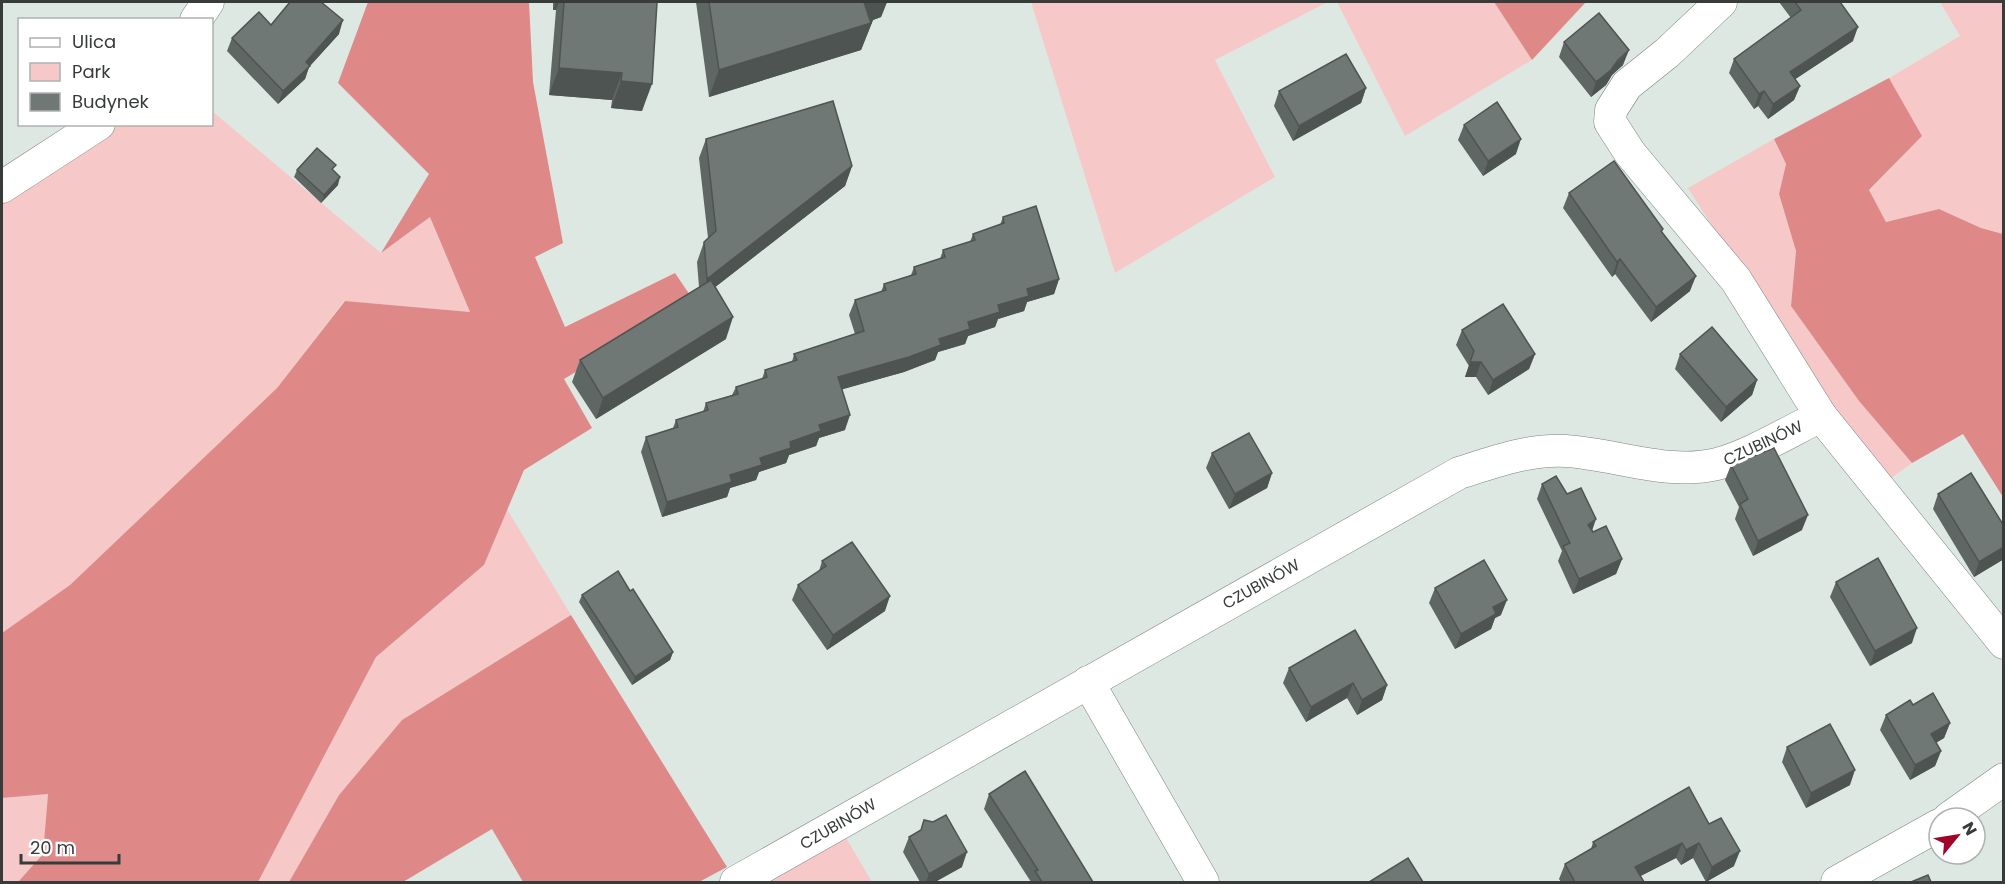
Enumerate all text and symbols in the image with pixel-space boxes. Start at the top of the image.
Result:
legend [18,18,213,126]
text: Ulica [72,29,116,54]
text: Park [72,59,111,84]
text: Budynek [72,89,150,114]
street label: CZUBINÓW [1720,414,1807,471]
street label: CZUBINÓW [1218,553,1304,615]
street label: CZUBINÓW [795,793,881,855]
north arrow [1927,806,1987,866]
text: N [1957,818,1983,840]
scale bar [21,827,118,865]
text: 20 m [30,835,75,860]

